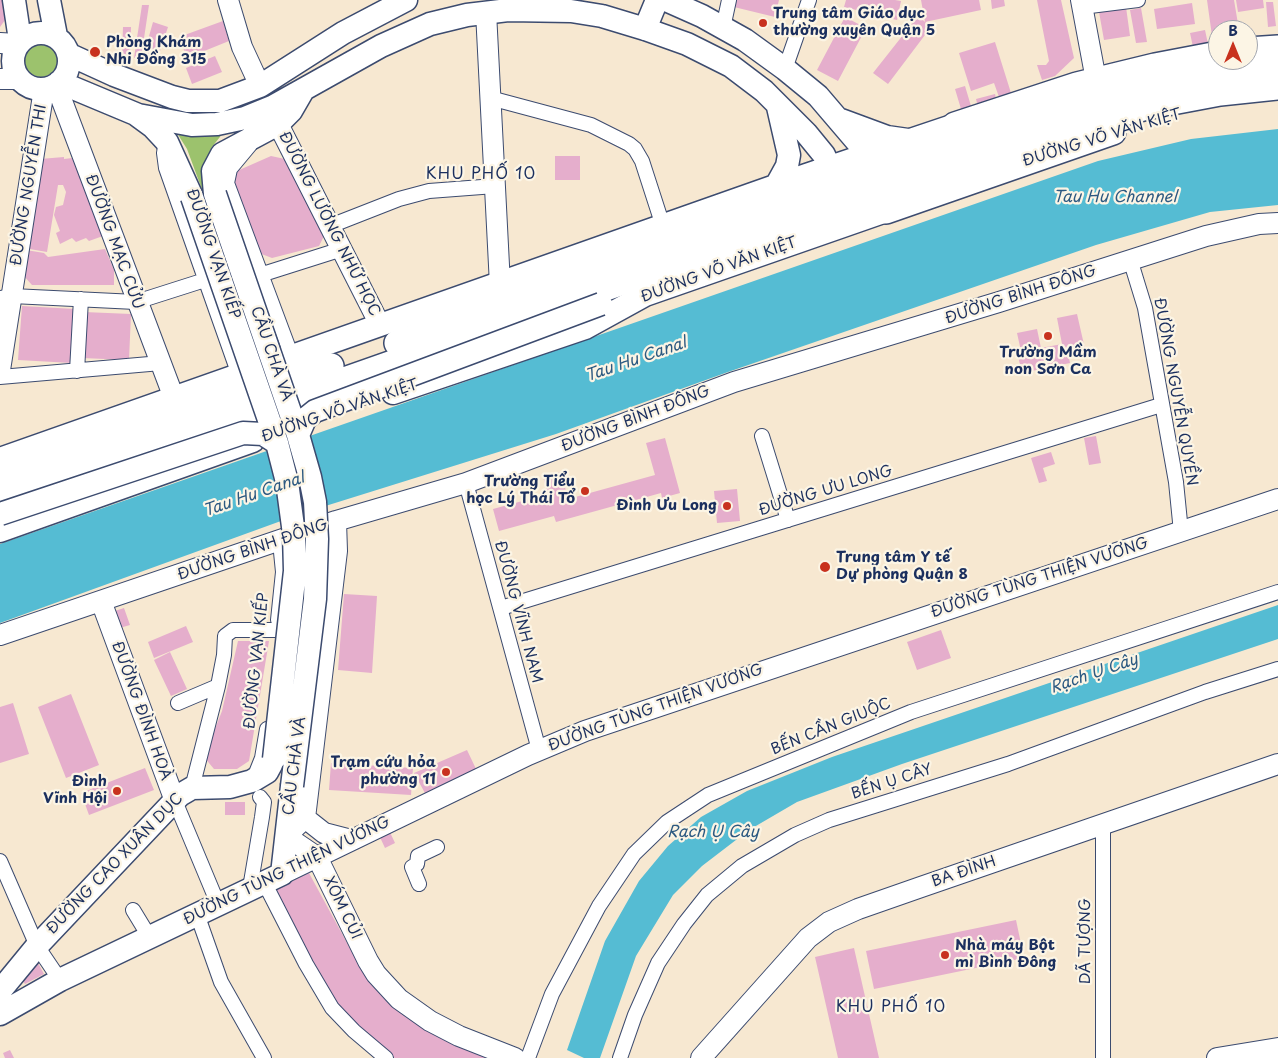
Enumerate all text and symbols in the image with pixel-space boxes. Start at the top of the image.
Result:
place label: Trung tâm Giáo dục thường xuyên Quận 5 [773,5,935,40]
marker: Trung tâm Giáo dục thường xuyên Quận 5 [757,17,769,29]
north arrow [1208,20,1258,70]
text: B [1228,20,1238,41]
place label: Phòng Khám Nhi Đồng 315 [106,34,206,69]
marker: Phòng Khám Nhi Đồng 315 [88,45,102,59]
street label: ĐƯỜNG NGUYỄN THI [7,103,51,267]
street label: ĐƯỜNG VÕ VĂN KIỆT [1021,105,1183,171]
street label: ĐƯỜNG LƯƠNG NHỮ HỌC [275,129,383,319]
district label: KHU PHỐ 10 [424,165,538,185]
street label: ĐƯỜNG MẠC CỬU [81,172,147,312]
street label: ĐƯỜNG VẠN KIẾP [182,186,244,322]
water label: Tau Hu Channel [1053,188,1177,208]
street label: ĐƯỜNG VÕ VĂN KIỆT [638,233,800,307]
street label: ĐƯỜNG BÌNH ĐÔNG [943,262,1099,328]
street label: ĐƯỜNG NGUYỄN QUYỀN [1150,297,1200,487]
street label: CẦU CHÀ VÀ [246,304,296,404]
marker: Trường Mầm non Sơn Ca [1042,330,1054,342]
water label: Tau Hu Canal [583,334,689,386]
place label: Trường Mầm non Sơn Ca [999,344,1097,379]
street label: ĐƯỜNG VÕ VĂN KIỆT [259,376,421,446]
street label: ĐƯỜNG BÌNH ĐÔNG [559,382,713,456]
street label: ĐƯỜNG ƯU LONG [757,462,895,520]
water label: Tau Hu Canal [201,469,307,521]
place label: Trường Tiểu học Lý Thái Tổ [466,473,575,508]
marker: Trường Tiểu học Lý Thái Tổ [579,485,591,497]
place label: Đình Ưu Long [616,497,717,515]
marker: Đình Ưu Long [721,500,733,512]
street label: ĐƯỜNG BÌNH ĐÔNG [175,516,331,584]
street label: ĐƯỜNG TÙNG THIỆN VƯƠNG [929,534,1151,622]
street label: ĐƯỜNG VĨNH NAM [490,539,546,685]
place label: Trung tâm Y tế Dự phòng Quận 8 [836,549,968,584]
marker: Trung tâm Y tế Dự phòng Quận 8 [818,560,832,574]
street label: ĐƯỜNG VẠN KIẾP [241,592,273,730]
street label: ĐƯỜNG ĐÌNH HOÀ [107,639,175,783]
water label: Rạch Ụ Cây [1048,650,1140,698]
street label: ĐƯỜNG TÙNG THIỆN VƯƠNG [546,661,766,755]
street label: BẾN CẦN GIUỘC [769,695,893,759]
street label: CẦU CHÀ VÀ [280,716,310,816]
place label: Trạm cứu hỏa phường 11 [331,754,436,789]
street label: BẾN Ụ CÂY [849,760,935,804]
marker: Trạm cứu hỏa phường 11 [440,766,452,778]
place label: Đình Vĩnh Hội [43,773,107,808]
marker: Đình Vĩnh Hội [111,785,123,797]
street label: ĐƯỜNG CAO XUÂN DỤC [43,790,187,938]
street label: ĐƯỜNG TÙNG THIỆN VƯƠNG [181,813,393,929]
water label: Rạch Ụ Cây [667,823,759,843]
street label: BA ĐÌNH [930,853,998,891]
street label: XÓM CỦI [319,874,365,942]
street label: DÃ TƯỢNG [1077,898,1095,984]
place label: Nhà máy Bột mì Bình Đông [955,937,1057,972]
marker: Nhà máy Bột mì Bình Đông [939,949,951,961]
district label: KHU PHỐ 10 [834,998,948,1018]

